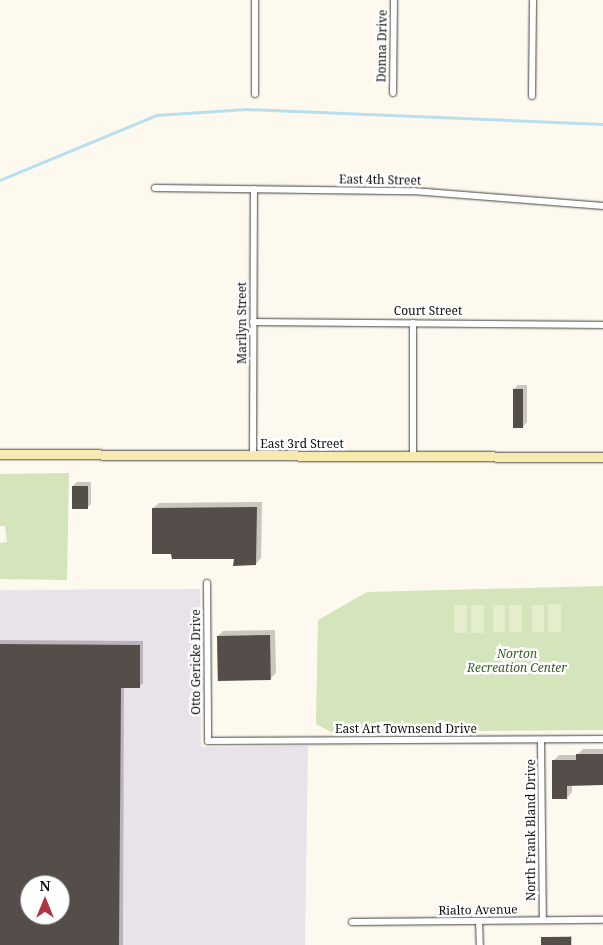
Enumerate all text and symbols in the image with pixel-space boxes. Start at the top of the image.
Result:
street label: Donna Drive [374,10,390,82]
street label: East 4th Street [339,172,421,188]
street label: Marilyn Street [235,282,249,364]
street label: Court Street [394,304,462,318]
street label: East 3rd Street [260,437,344,451]
street label: Otto Gericke Drive [189,609,203,715]
park label: Norton Recreation Center [467,647,567,675]
street label: East Art Townsend Drive [335,722,477,736]
street label: North Frank Bland Drive [524,759,538,901]
north arrow [20,875,70,925]
text: N [39,876,51,895]
street label: Rialto Avenue [438,902,518,918]

